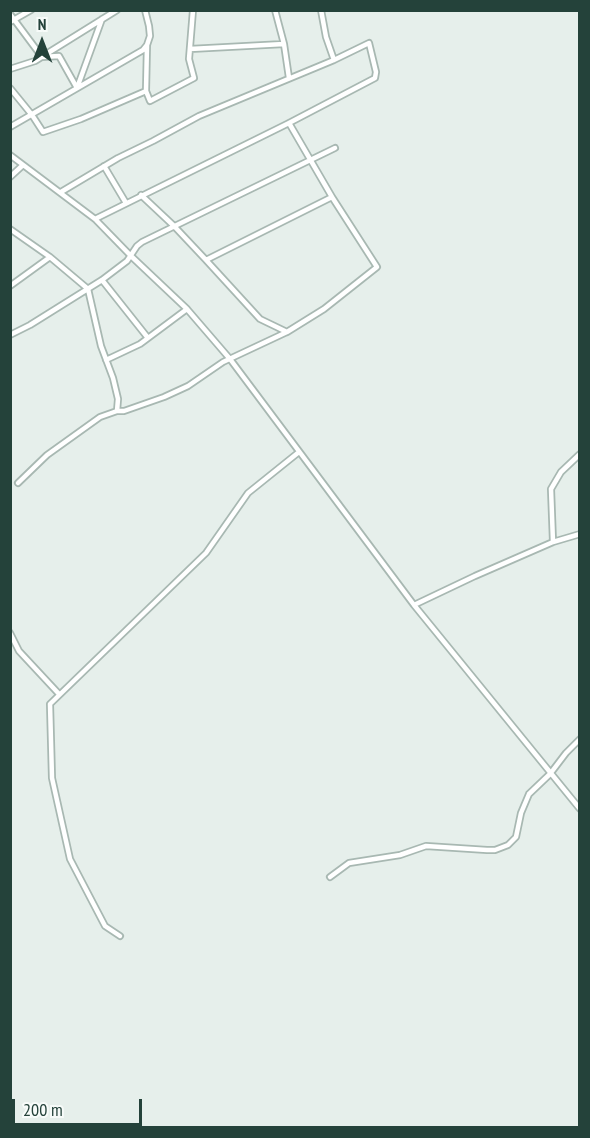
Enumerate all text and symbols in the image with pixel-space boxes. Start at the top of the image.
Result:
north arrow [12,12,72,72]
text: N [38,14,46,34]
scale bar [15,1087,146,1125]
text: 200 m [23,1098,63,1121]

